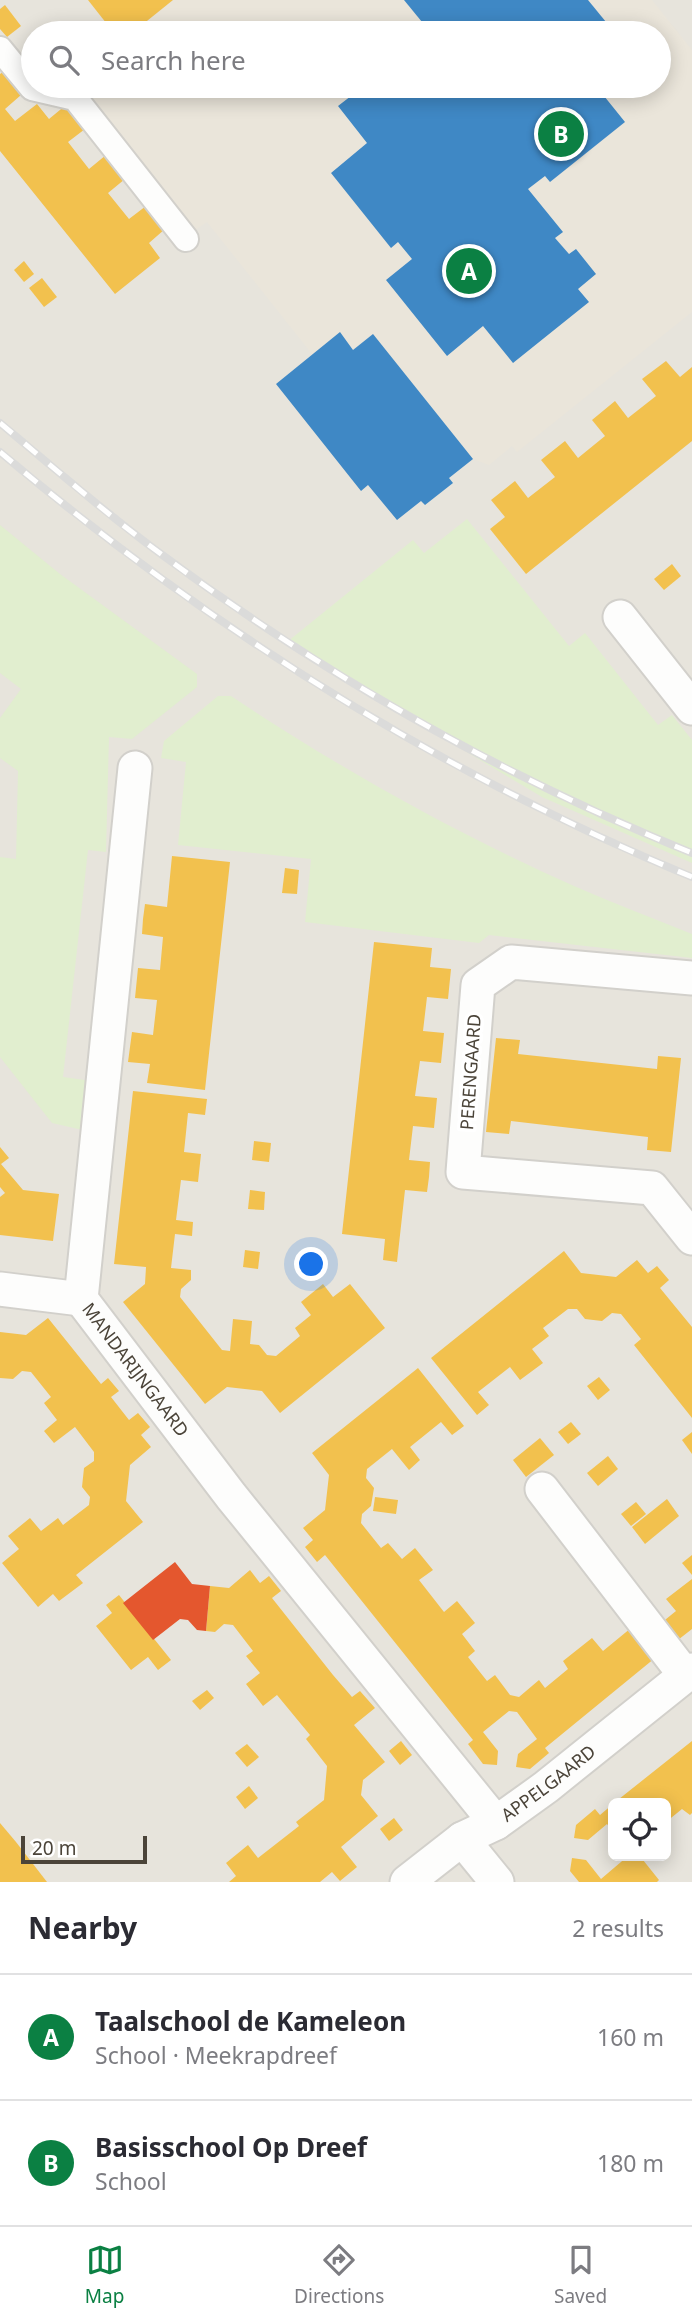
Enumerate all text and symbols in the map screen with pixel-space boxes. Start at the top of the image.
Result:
search box [21,21,671,98]
icon: search [45,41,83,79]
text: Search here [101,42,246,78]
pin: B [538,108,584,160]
pin: A [446,245,492,297]
street label: PERENGAARD [454,1013,486,1131]
your location [294,1247,328,1281]
street label: MANDARIJNGAARD [77,1298,195,1441]
street label: APPELGAARD [496,1739,600,1827]
map controls [608,1798,671,1861]
button: locate [608,1798,671,1861]
scale bar [21,1833,147,1865]
text: 20 m [32,1835,76,1861]
text: Nearby [28,1907,137,1948]
text: 2 results [572,1912,664,1944]
text: Taalschool de Kameleon [95,2003,406,2039]
text: A [43,2021,59,2053]
text: 160 m [597,2021,664,2053]
text: School · Meekrapdreef [95,2039,337,2071]
text: Basisschool Op Dreef [95,2129,367,2165]
text: B [43,2147,59,2179]
text: 180 m [597,2147,664,2179]
text: School [95,2165,167,2197]
tab: Map [85,2241,124,2309]
tab: Directions [294,2241,384,2309]
tab: Saved [554,2241,607,2309]

